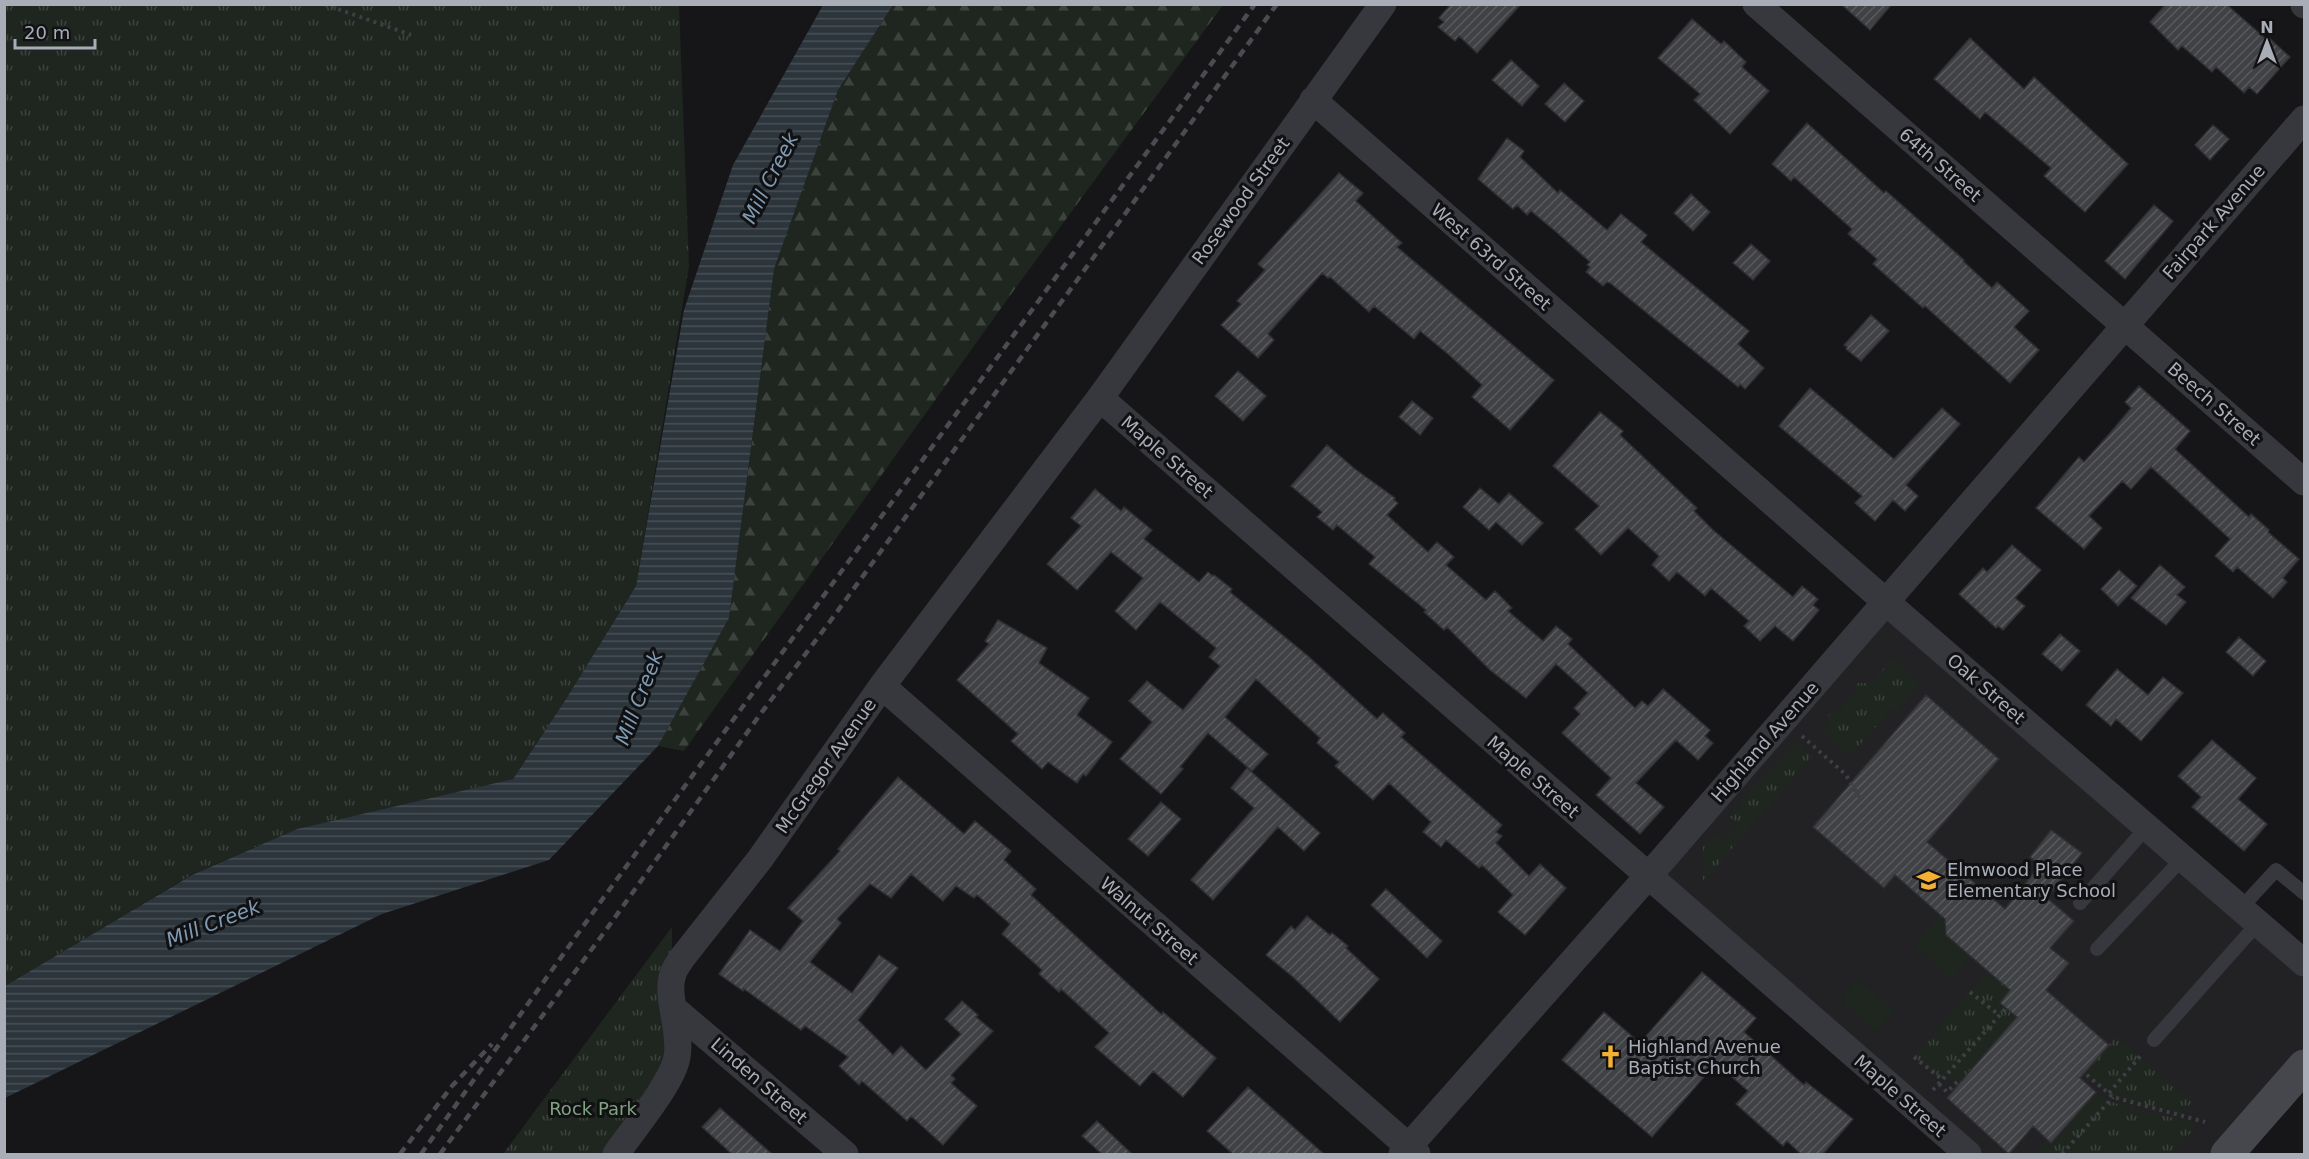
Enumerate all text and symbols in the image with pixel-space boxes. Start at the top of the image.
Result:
scale bar [15,12,94,50]
north arrow [2237,12,2297,72]
text: N [2260,18,2274,37]
text: 20 m [24,22,70,43]
street label: 64th Street [1895,123,1986,206]
water label: Mill Creek [737,127,804,227]
street label: Rosewood Street [1187,133,1294,268]
street label: Fairpark Avenue [2158,160,2269,283]
street label: West 63rd Street [1427,199,1556,314]
street label: Beech Street [2164,358,2265,450]
street label: Maple Street [1117,411,1217,502]
water label: Mill Creek [610,646,668,748]
street label: Oak Street [1943,649,2029,728]
street label: Highland Avenue [1707,677,1823,806]
street label: McGregor Avenue [771,694,880,837]
street label: Maple Street [1483,731,1583,822]
place label: Elmwood Place Elementary School [1947,859,2116,901]
school or university icon: Elmwood Place Elementary School [1916,867,1942,893]
street label: Walnut Street [1096,872,1203,969]
water label: Mill Creek [163,894,265,952]
street label: Linden Street [707,1033,812,1128]
place label: Highland Avenue Baptist Church [1628,1036,1781,1078]
church icon: Highland Avenue Baptist Church [1597,1044,1623,1070]
street label: Maple Street [1850,1050,1950,1141]
park label: Rock Park [549,1098,637,1119]

